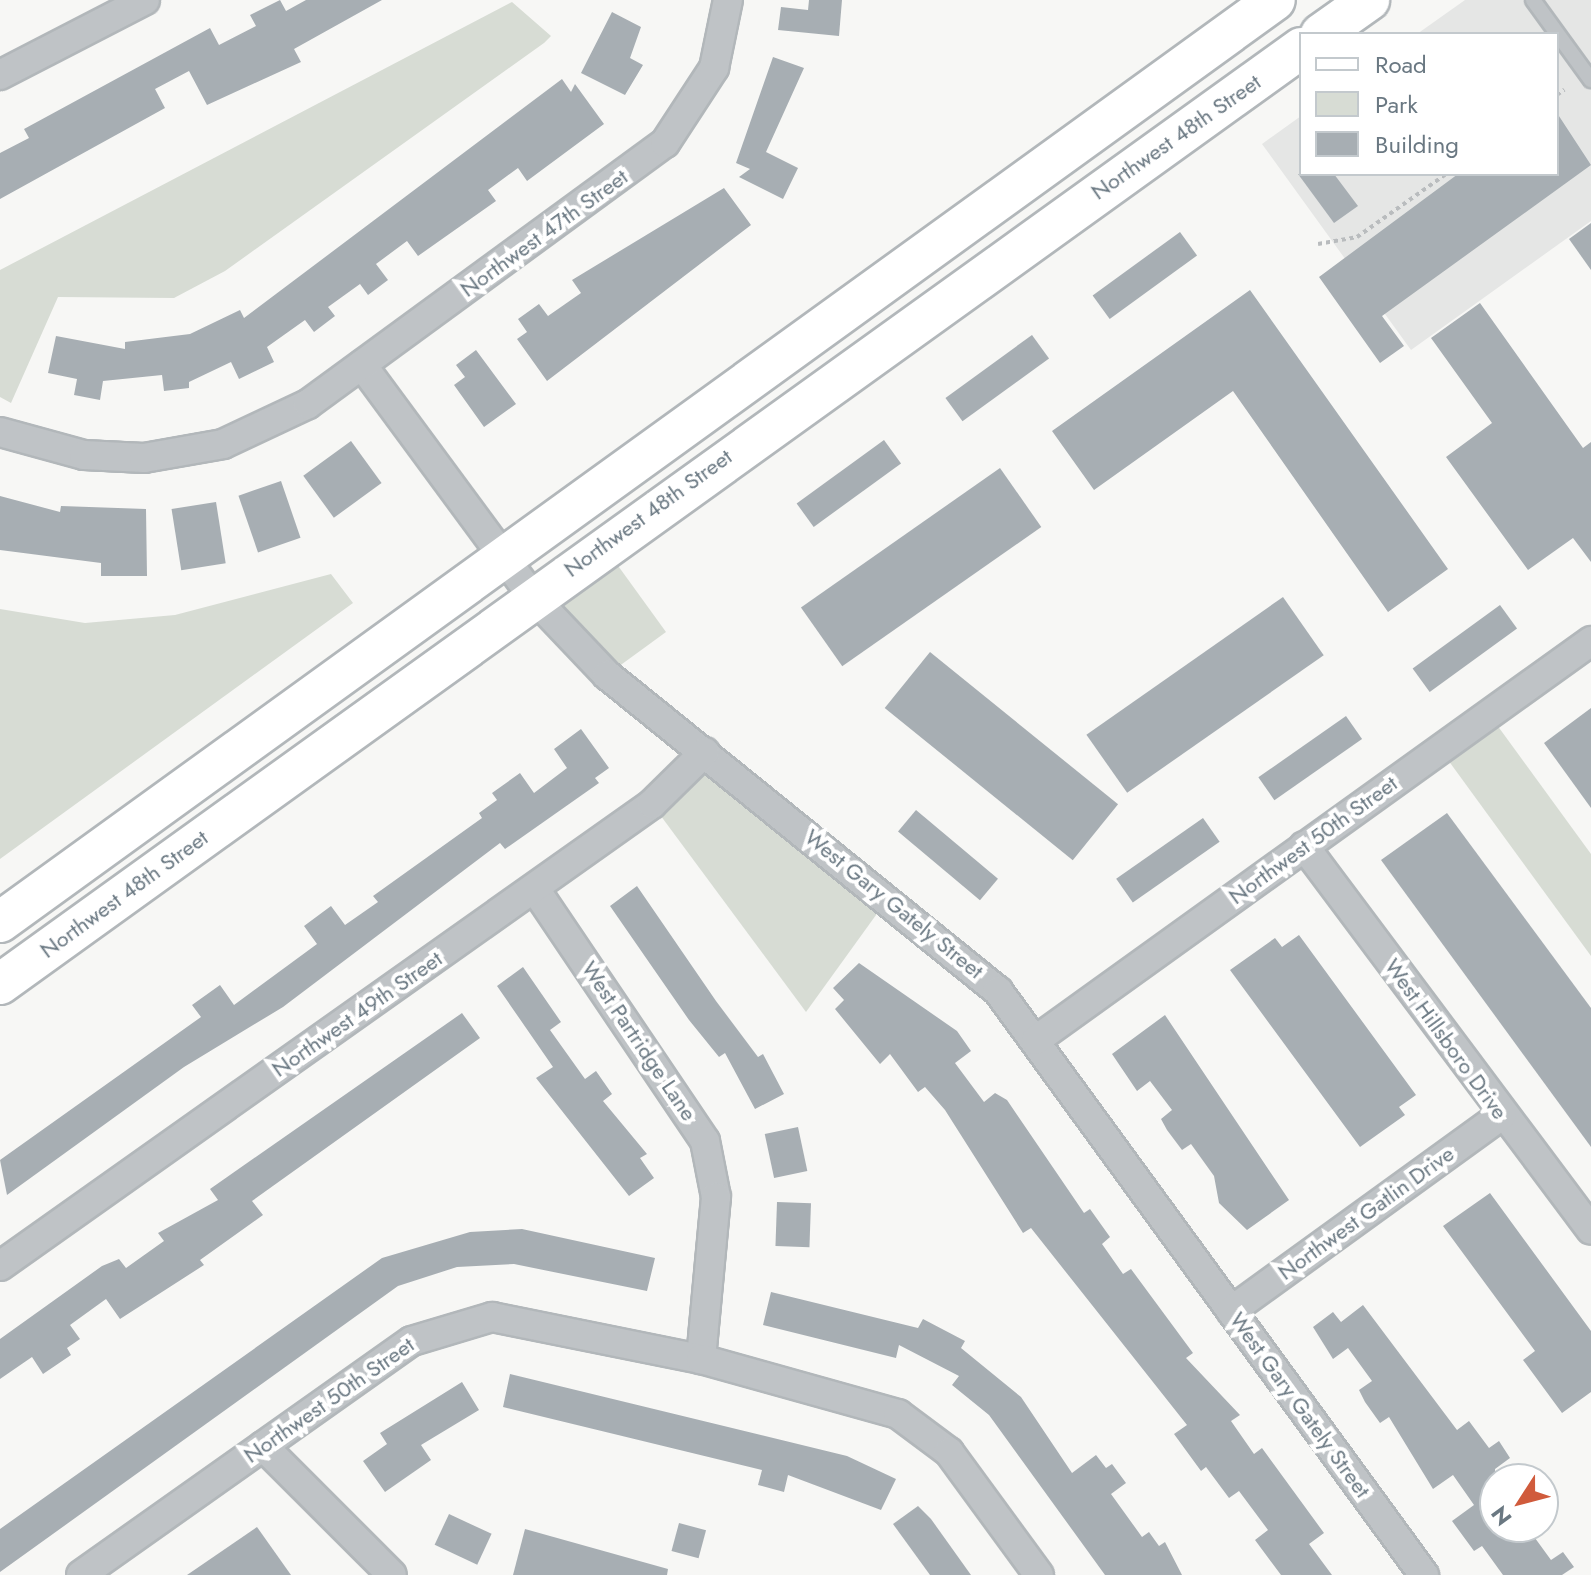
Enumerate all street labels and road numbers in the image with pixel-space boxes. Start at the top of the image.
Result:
street label: Northwest 48th Street [1086,69,1266,205]
street label: Northwest 47th Street [455,163,633,303]
street label: Northwest 48th Street [559,443,737,583]
street label: Northwest 50th Street [1224,770,1402,910]
street label: Northwest 48th Street [35,824,213,964]
street label: West Gary Gately Street [799,824,989,984]
street label: Northwest 49th Street [267,945,447,1083]
street label: West Hillsboro Drive [1379,954,1513,1124]
street label: West Partridge Lane [576,956,702,1126]
street label: Northwest Gatlin Drive [1273,1140,1459,1286]
street label: West Gary Gately Street [1224,1307,1376,1503]
street label: Northwest 50th Street [239,1331,419,1469]

